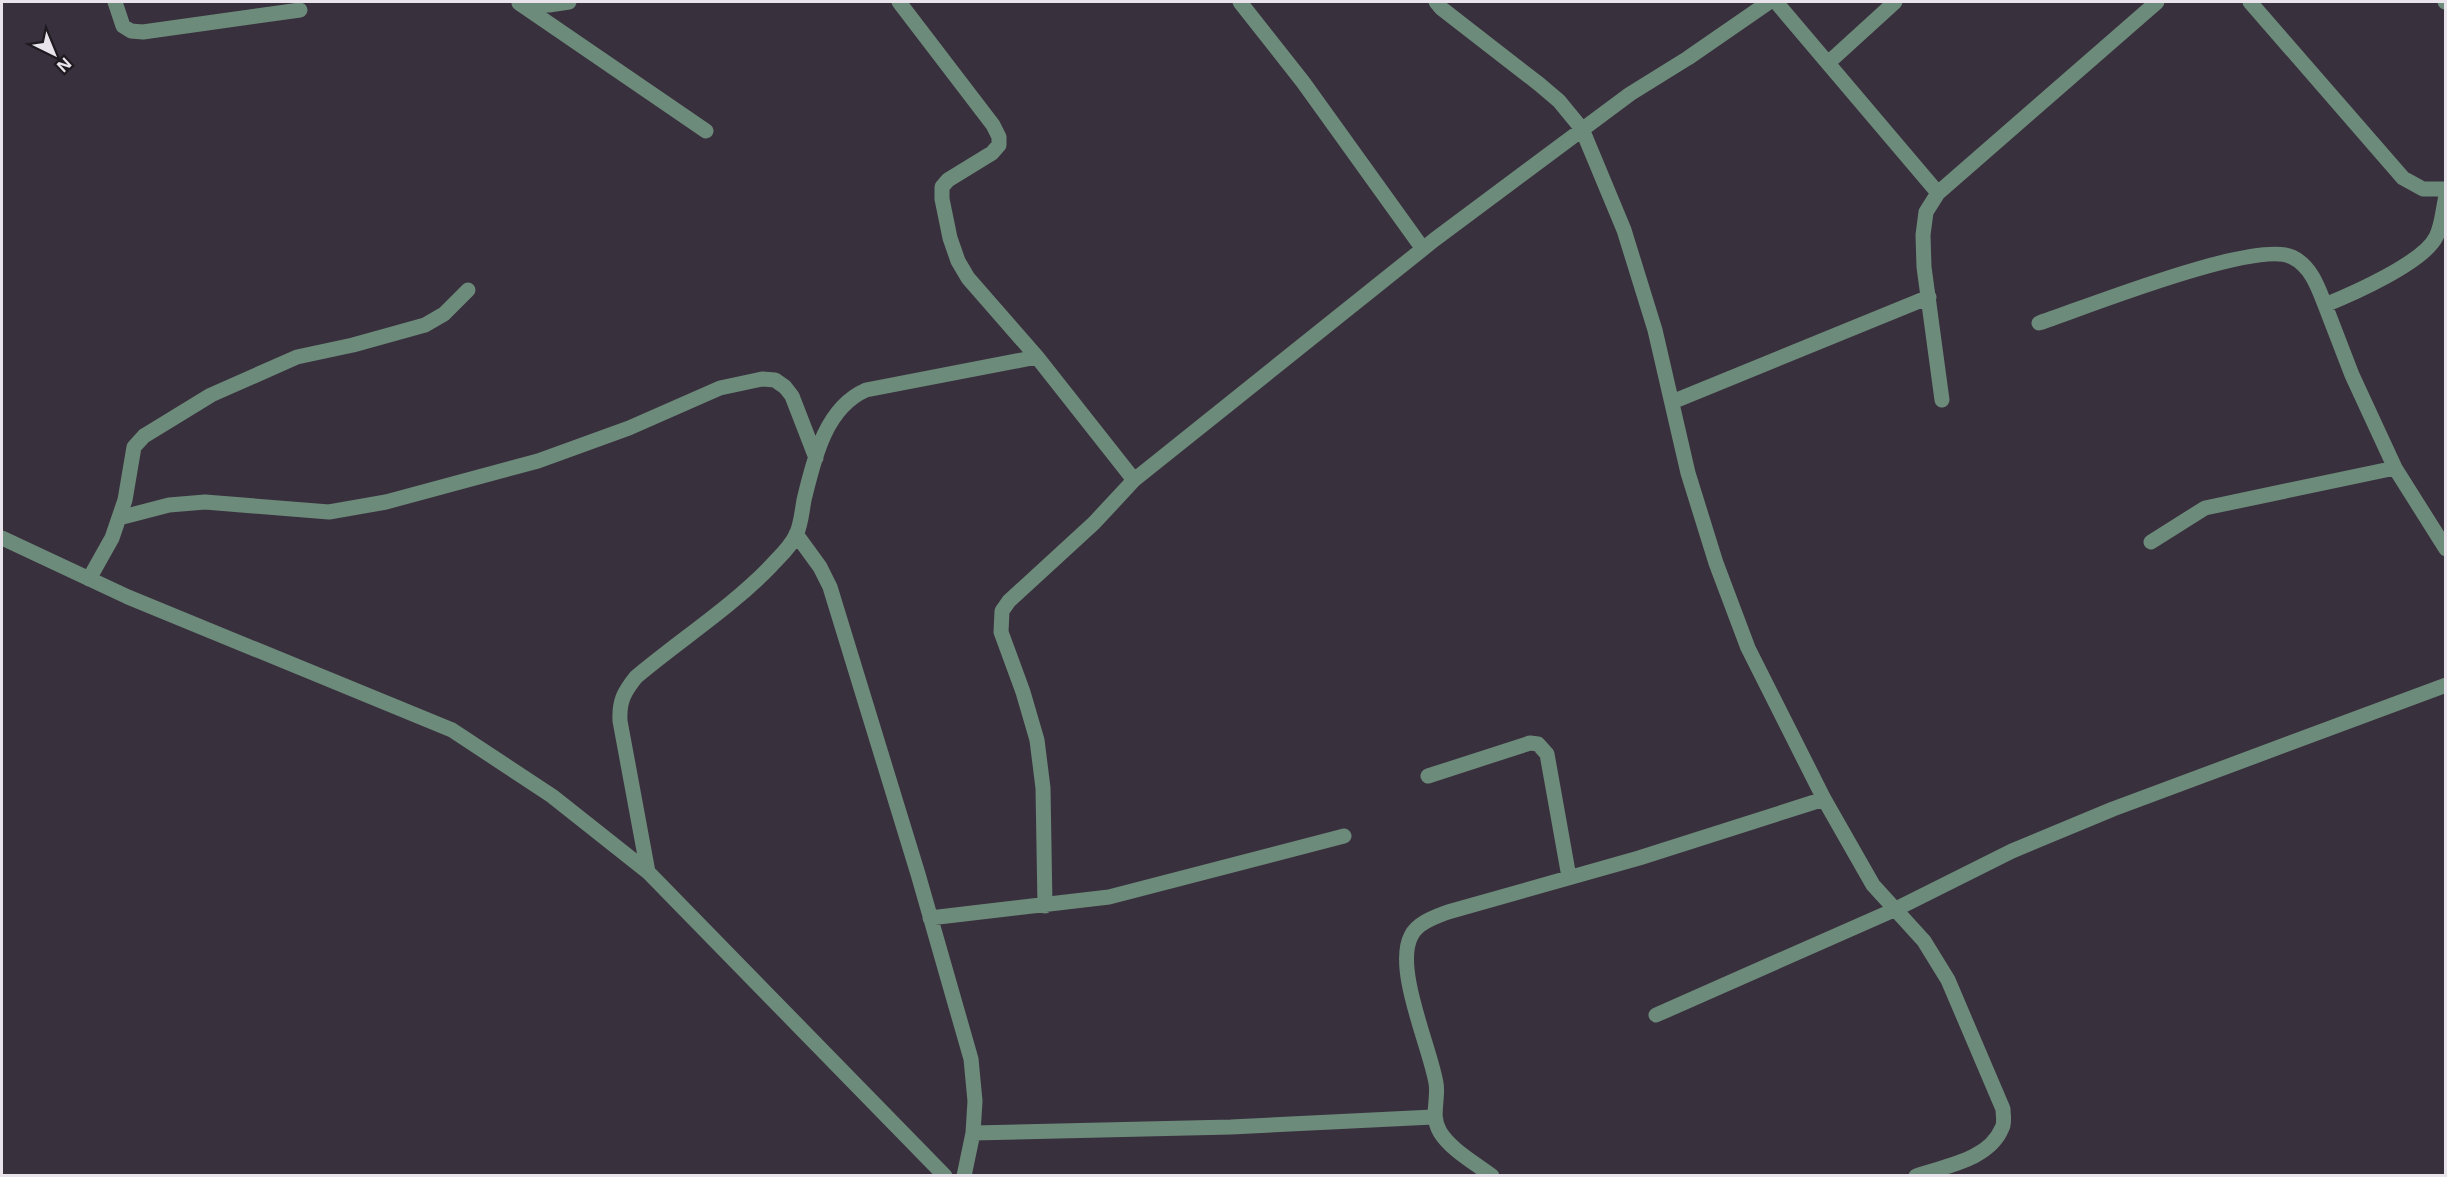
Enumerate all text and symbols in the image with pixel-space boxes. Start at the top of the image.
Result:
north arrow [24,24,84,84]
text: N [52,52,76,77]

